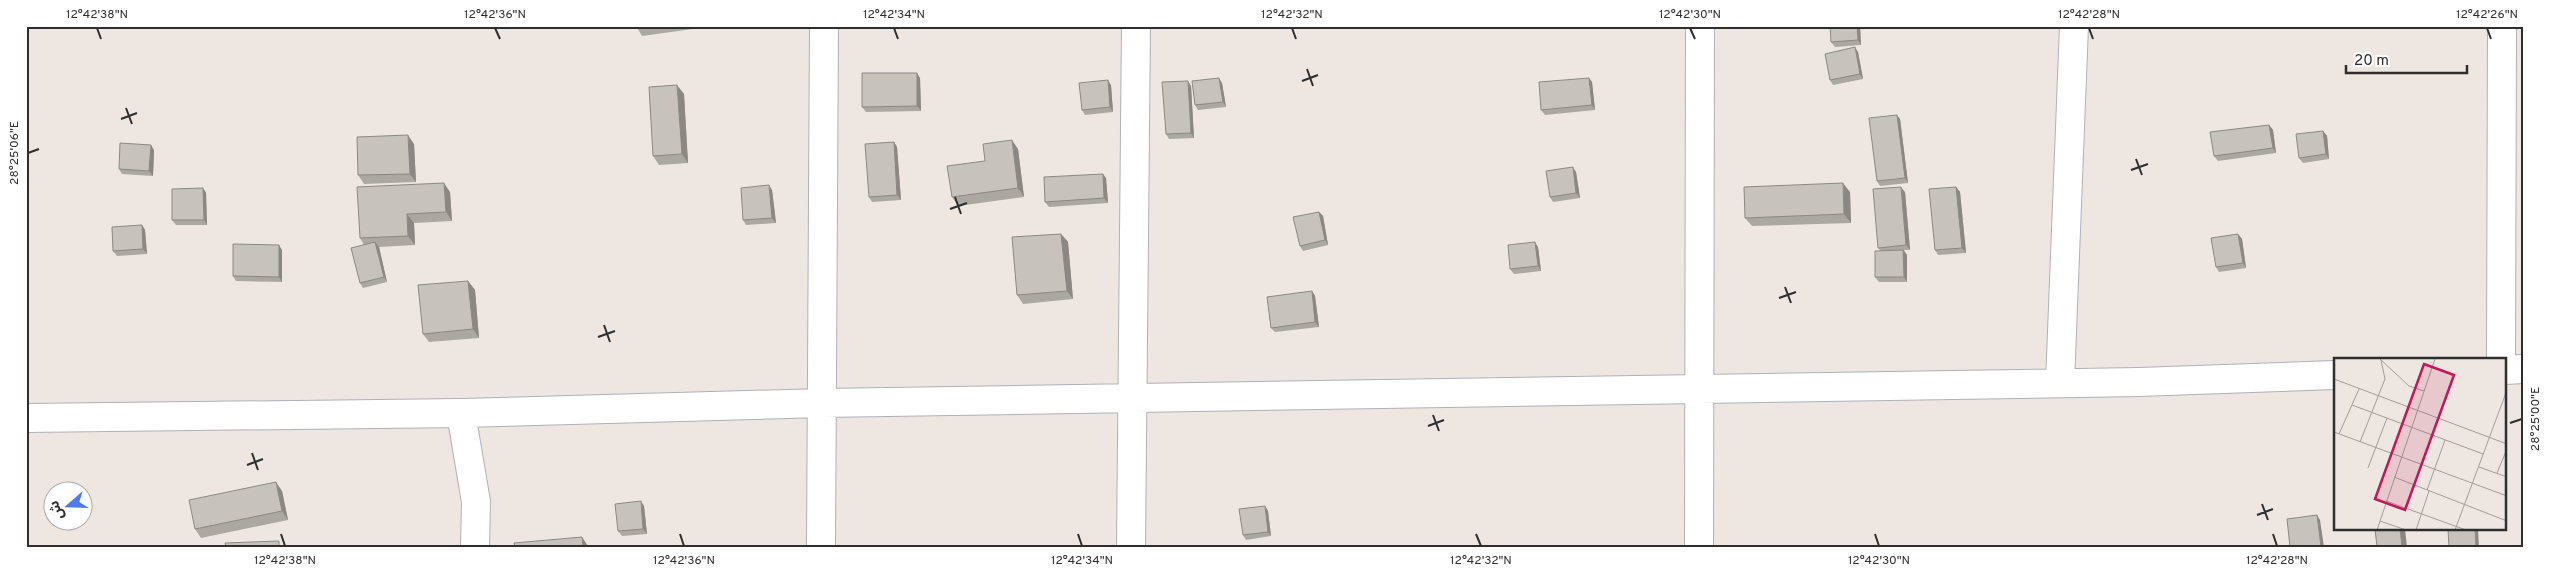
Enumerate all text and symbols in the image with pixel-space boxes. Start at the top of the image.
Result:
text: 12°42'38"N [66,7,128,23]
text: 12°42'36"N [464,7,526,23]
text: 12°42'34"N [863,7,925,23]
text: 12°42'32"N [1261,7,1323,23]
text: 12°42'30"N [1659,7,1721,23]
text: 12°42'28"N [2058,7,2120,23]
text: 12°42'26"N [2456,7,2518,23]
scale bar [2346,42,2468,74]
text: 20 m [2354,52,2389,71]
text: 28°25'06"E [7,121,23,185]
inset map [2334,358,2506,530]
text: 28°25'00"E [2528,387,2544,451]
north arrow [42,480,92,530]
text: ش [46,498,68,522]
text: 12°42'38"N [254,553,316,569]
text: 12°42'36"N [653,553,715,569]
text: 12°42'34"N [1051,553,1113,569]
text: 12°42'32"N [1450,553,1512,569]
text: 12°42'30"N [1848,553,1910,569]
text: 12°42'28"N [2246,553,2308,569]

